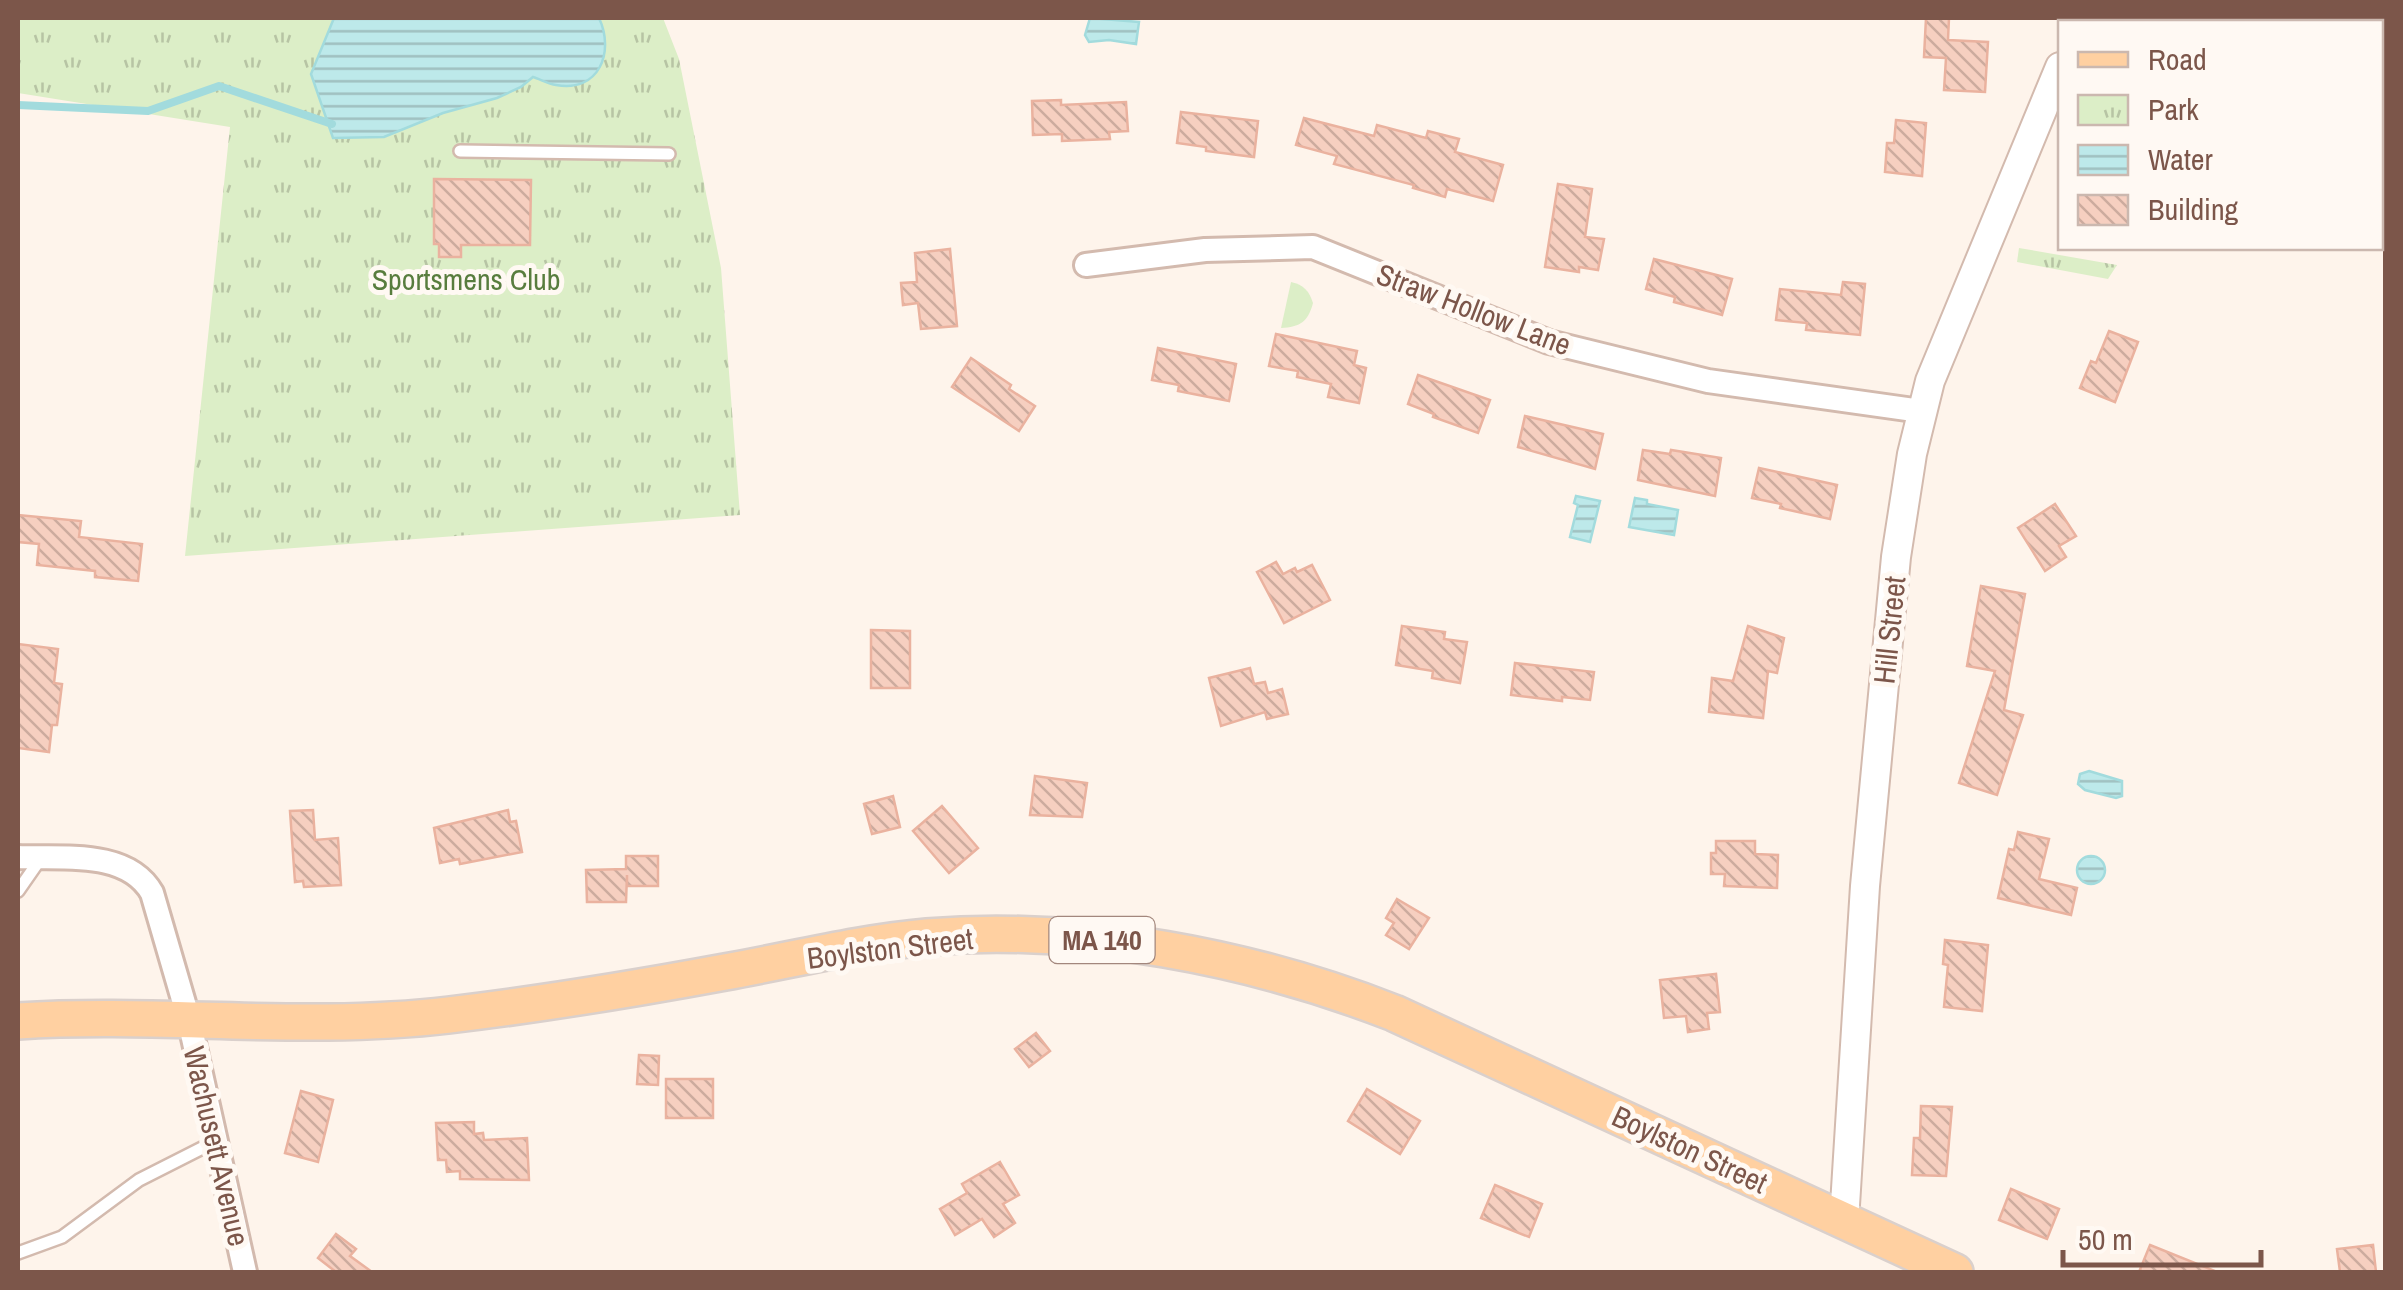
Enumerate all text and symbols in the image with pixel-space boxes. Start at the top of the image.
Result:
legend [2058,20,2383,250]
text: Road [2148,39,2207,79]
text: Park [2148,89,2199,129]
text: Water [2148,139,2214,179]
text: Building [2148,189,2239,229]
street label: Straw Hollow Lane [1371,254,1577,364]
park label: Sportsmens Club [372,259,560,299]
street label: Hill Street [1863,574,1915,686]
road number: MA 140 [1050,917,1154,963]
street label: Boylston Street [805,918,975,978]
street label: Wachusett Avenue [175,1042,259,1250]
street label: Boylston Street [1606,1096,1774,1202]
scale bar [2063,1205,2260,1267]
text: 50 m [2078,1219,2133,1259]

